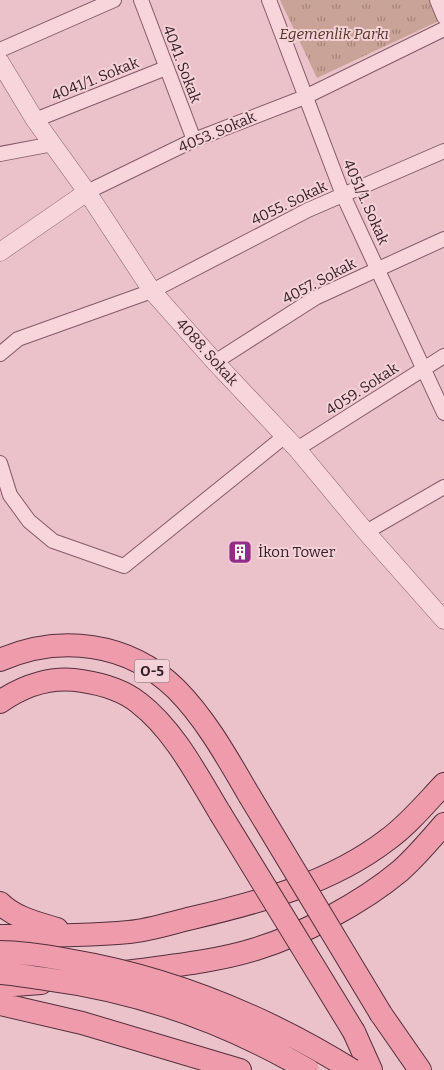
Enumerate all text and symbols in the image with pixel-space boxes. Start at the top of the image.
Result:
street label: 4041. Sokak [159,23,205,106]
park label: Egemenlik Parkı [279,25,389,43]
street label: 4041/1. Sokak [49,53,142,105]
street label: 4053. Sokak [176,107,259,156]
street label: 4051/1. Sokak [339,156,393,248]
street label: 4055. Sokak [248,177,330,229]
street label: 4057. Sokak [279,254,359,308]
street label: 4088. Sokak [172,315,242,390]
street label: 4059. Sokak [322,359,402,419]
building icon: İkon Tower [227,539,253,565]
place label: İkon Tower [258,543,336,561]
road number: O-5 [134,659,170,682]

